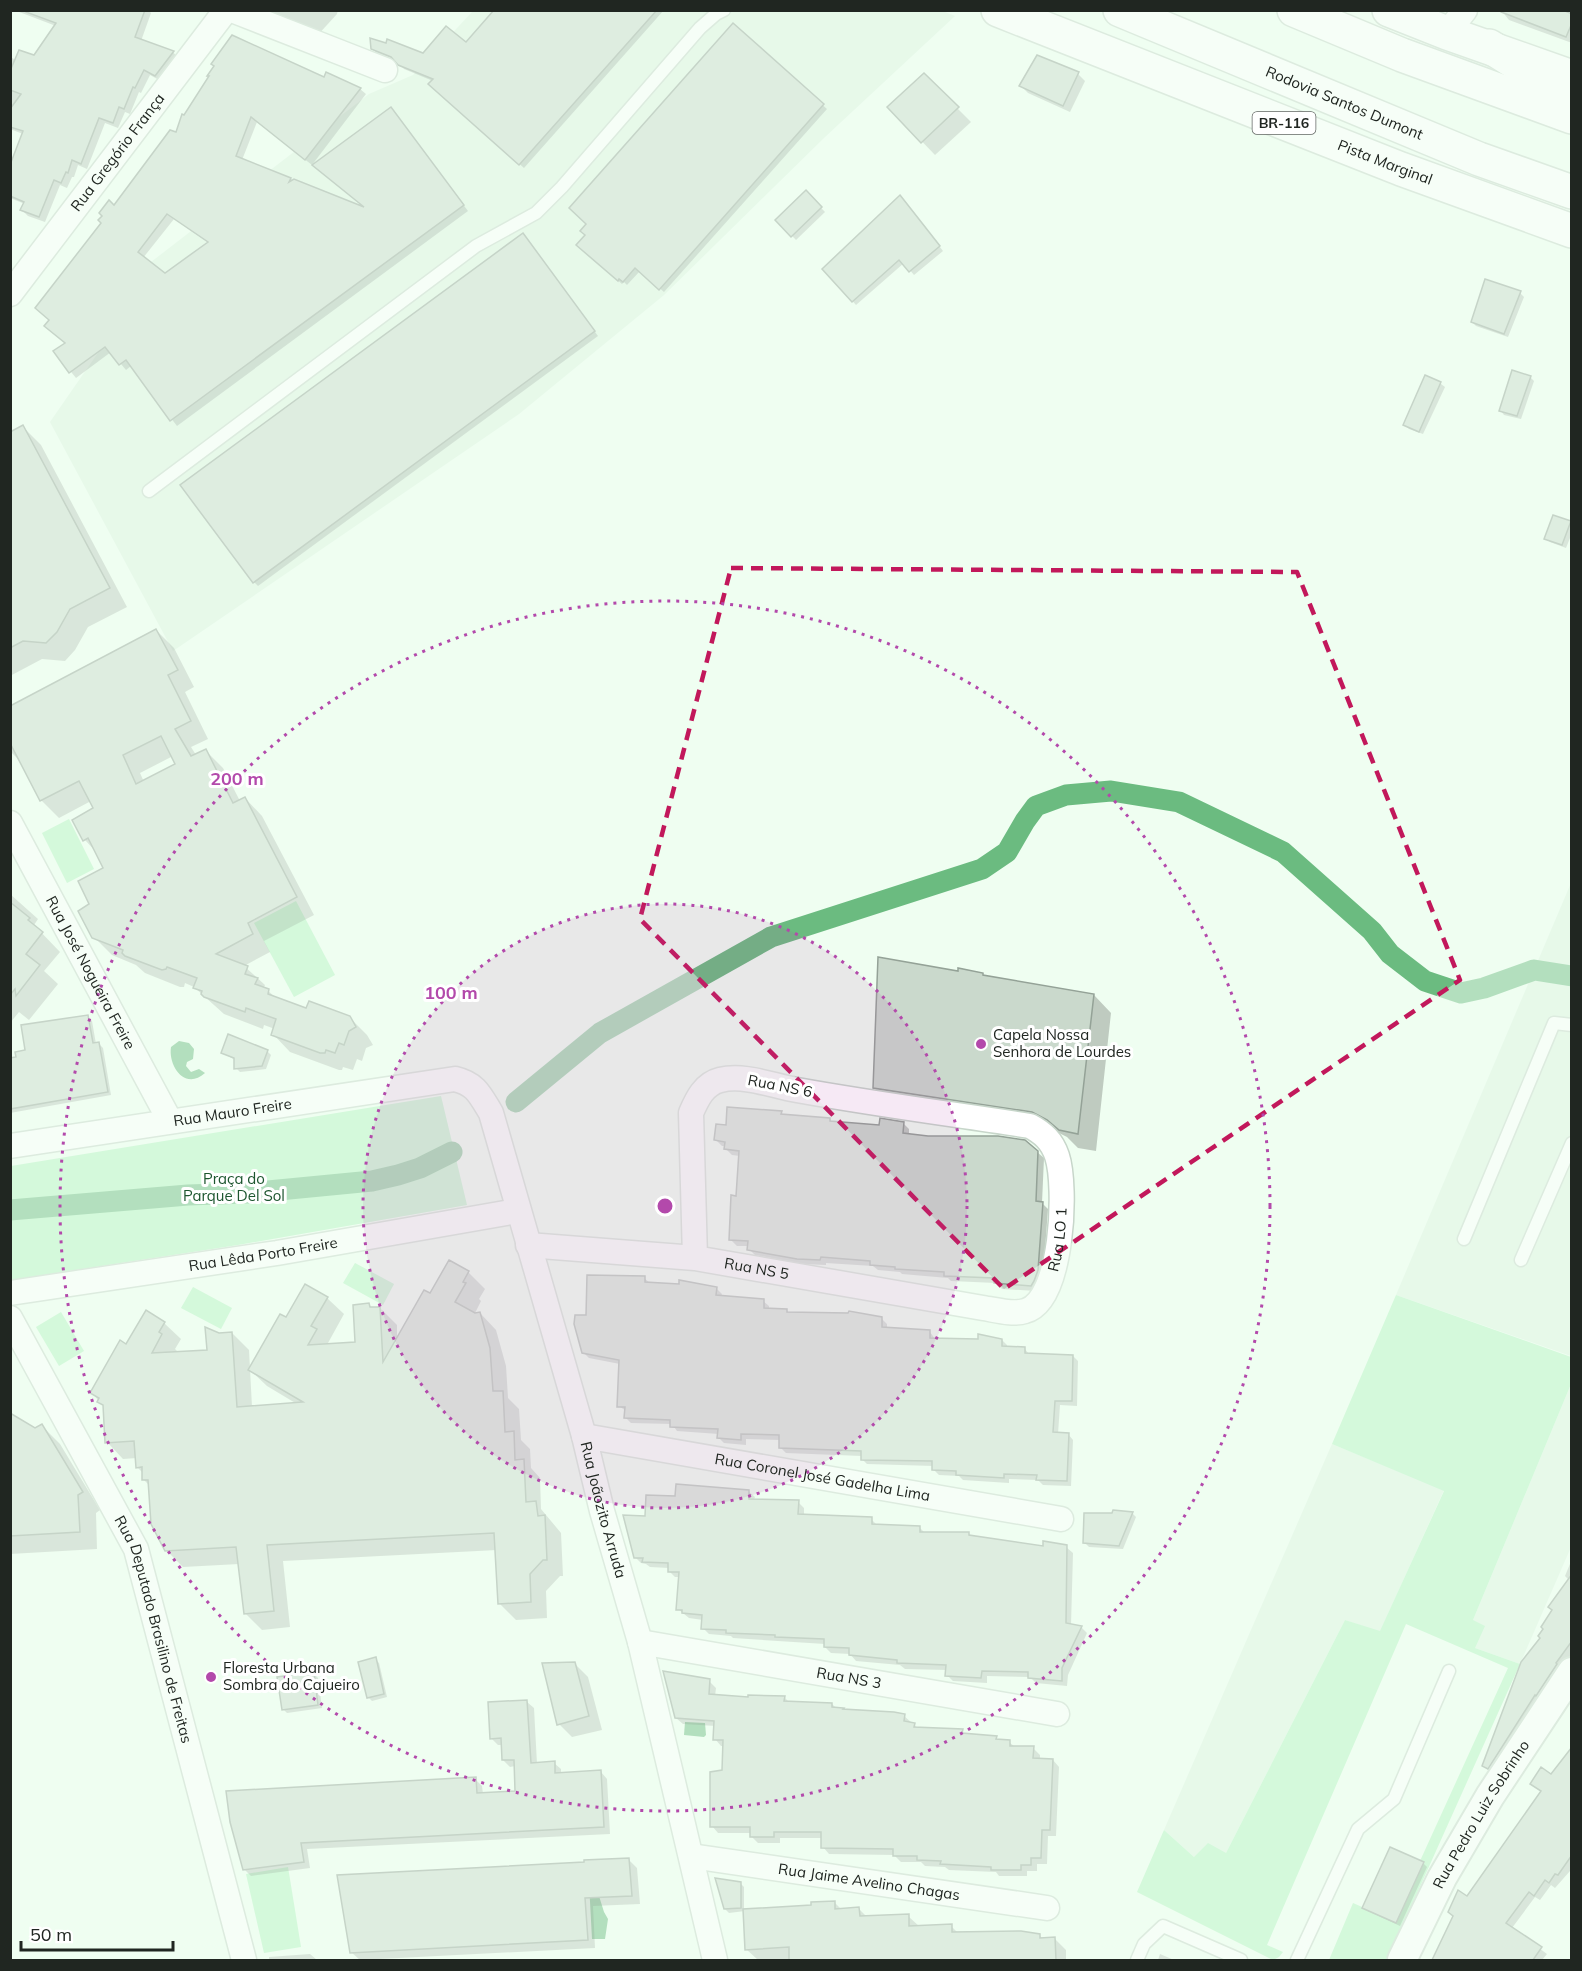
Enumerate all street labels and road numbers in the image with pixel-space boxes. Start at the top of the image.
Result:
street label: Rodovia Santos Dumont [1263,62,1426,144]
street label: Rua Gregório França [66,89,168,215]
road number: BR-116 [1252,112,1316,134]
street label: Pista Marginal [1335,135,1435,189]
street label: Rua José Nogueira Freire [42,892,140,1053]
street label: Rua NS 6 [746,1070,814,1101]
street label: Rua Mauro Freire [172,1094,293,1130]
street label: Rua LO 1 [1043,1207,1071,1273]
street label: Rua Lêda Porto Freire [187,1233,339,1275]
street label: Rua NS 5 [723,1253,791,1283]
street label: Rua Joãozito Arruda [577,1440,631,1580]
street label: Rua Coronel José Gadelha Lima [713,1449,932,1505]
street label: Rua Deputado Brasilino de Freitas [111,1512,197,1745]
street label: Rua NS 3 [815,1663,883,1693]
street label: Rua Pedro Luiz Sobrinho [1428,1736,1533,1891]
street label: Rua Jaime Avelino Chagas [777,1859,961,1904]

